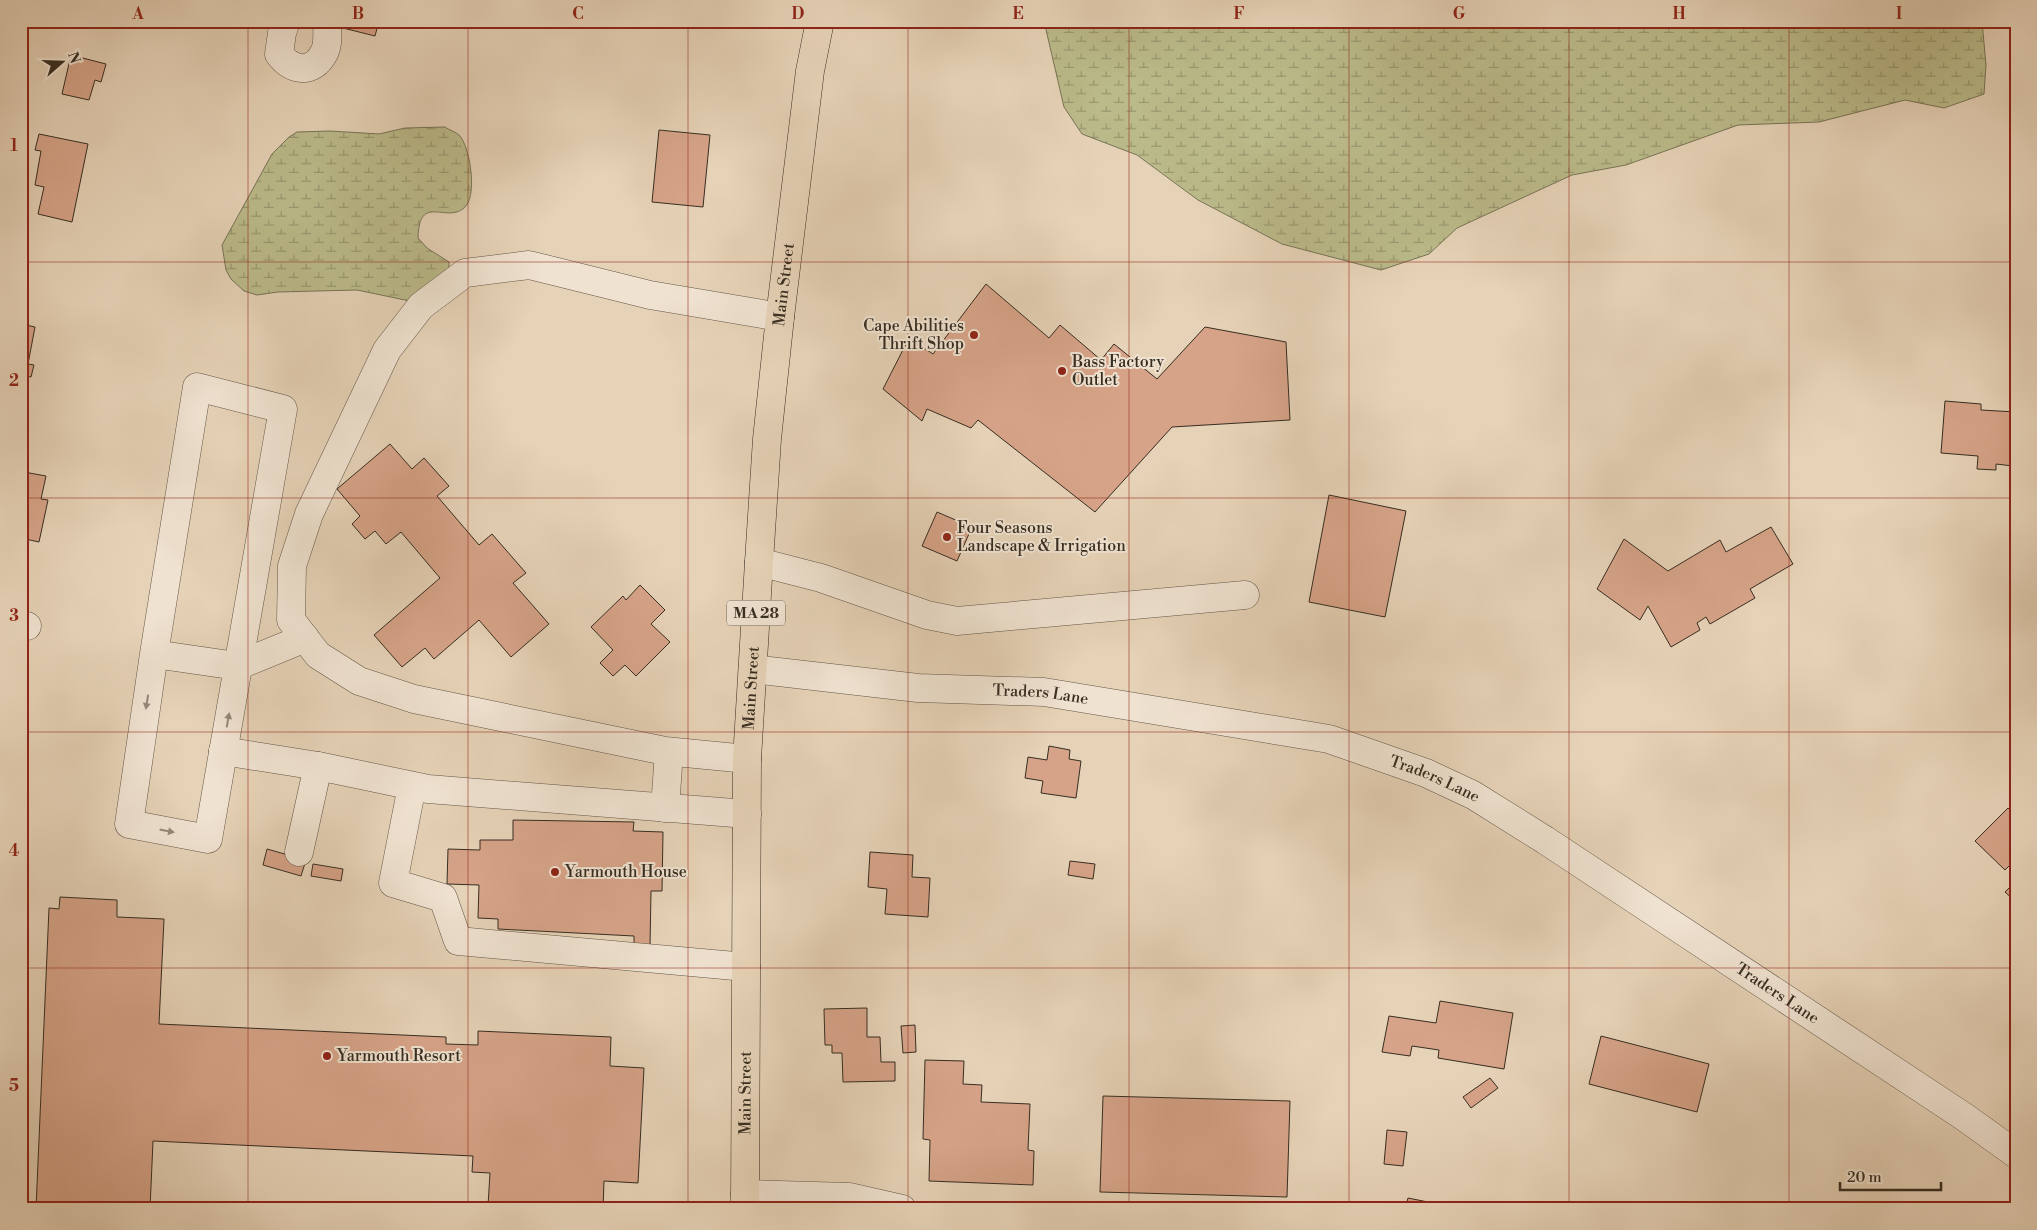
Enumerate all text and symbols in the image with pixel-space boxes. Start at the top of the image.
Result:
text: A [131,4,144,24]
text: B [352,4,364,24]
text: C [572,4,584,24]
text: D [792,4,805,24]
text: E [1012,4,1024,24]
text: F [1233,4,1245,24]
text: G [1453,4,1466,24]
text: H [1672,4,1686,24]
text: I [1896,4,1902,24]
north arrow [38,38,88,88]
text: N [63,50,84,66]
text: 1 [10,136,18,156]
street label: Main Street [769,241,799,327]
place label: Cape Abilities Thrift Shop [863,316,964,354]
marker: Cape Abilities Thrift Shop [968,329,980,341]
place label: Bass Factory Outlet [1071,352,1164,390]
marker: Bass Factory Outlet [1056,365,1068,377]
text: 2 [9,371,19,391]
place label: Four Seasons Landscape & Irrigation [957,518,1126,556]
marker: Four Seasons Landscape & Irrigation [941,531,953,543]
road number: MA 28 [727,600,785,626]
text: 3 [9,606,19,626]
street label: Main Street [739,645,764,731]
street label: Traders Lane [992,680,1090,709]
one-way arrow [143,695,151,711]
one-way arrow [225,711,233,727]
street label: Traders Lane [1387,751,1484,807]
one-way arrow [160,828,176,836]
text: 4 [9,841,20,861]
place label: Yarmouth House [564,862,687,882]
marker: Yarmouth House [549,866,561,878]
street label: Traders Lane [1732,959,1823,1028]
place label: Yarmouth Resort [336,1046,461,1066]
marker: Yarmouth Resort [321,1050,333,1062]
street label: Main Street [735,1051,756,1135]
text: 5 [9,1076,19,1096]
scale bar [1840,1160,1941,1192]
text: 20 m [1847,1168,1882,1187]

